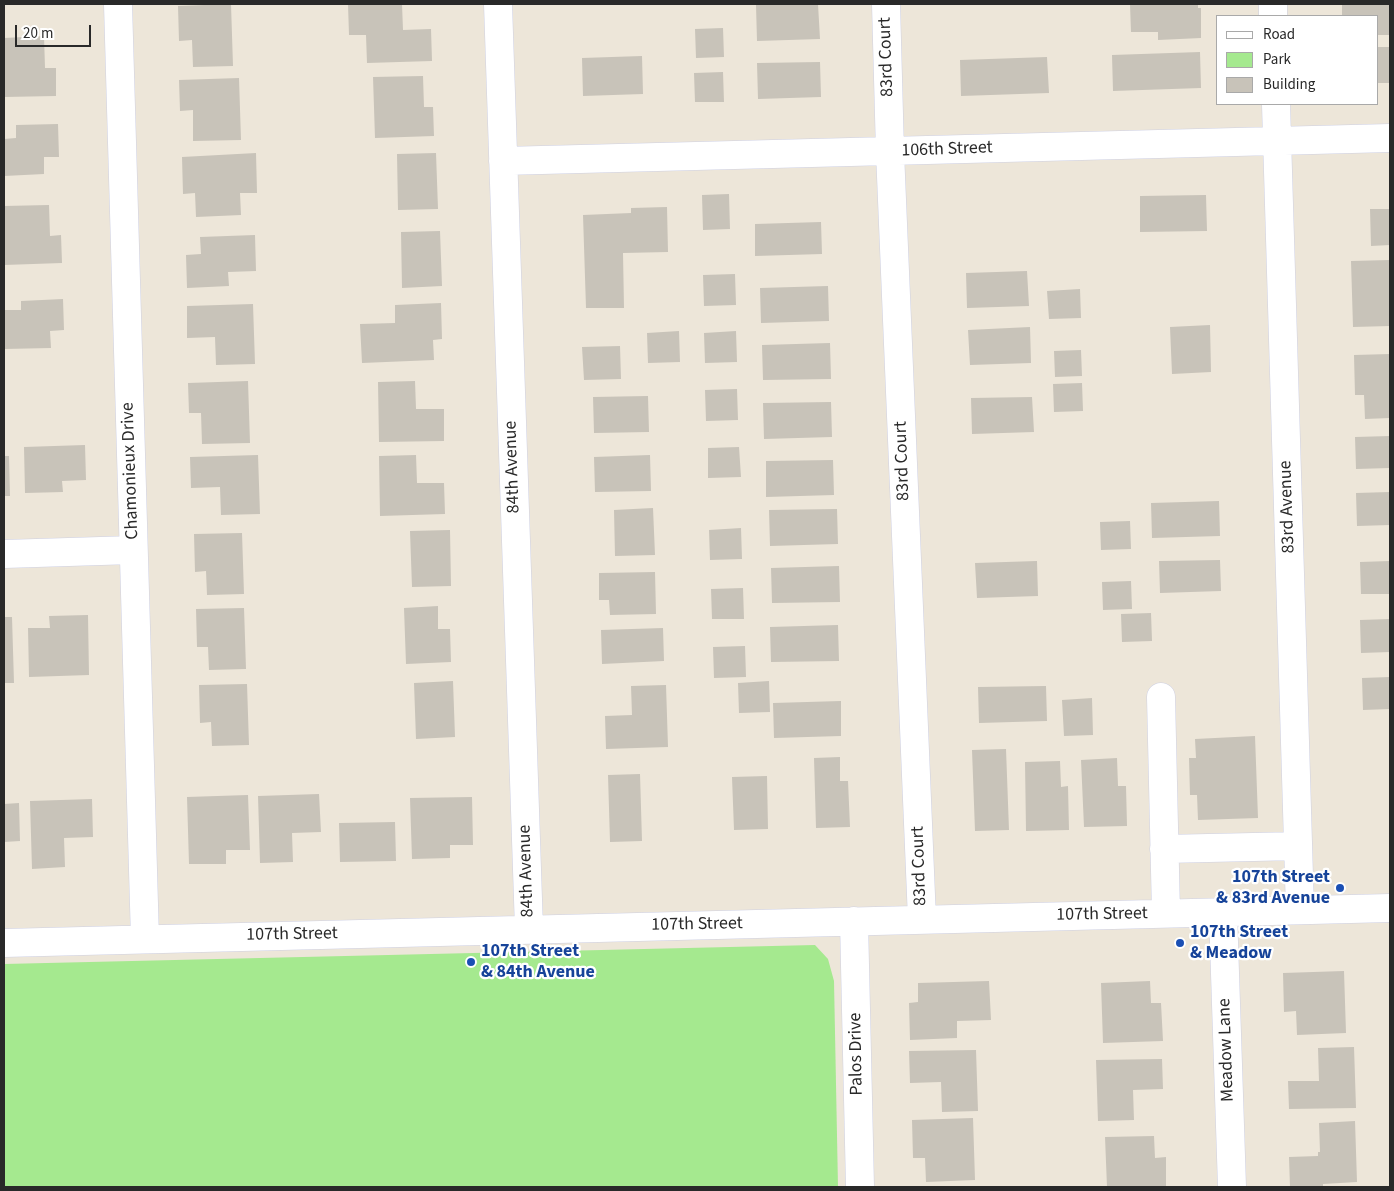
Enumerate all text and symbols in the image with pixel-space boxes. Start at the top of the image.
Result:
scale bar [18,15,94,47]
legend [1216,15,1379,105]
street label: 83rd Court [875,17,899,97]
text: 20 m [23,23,53,44]
text: Road [1263,24,1295,45]
text: Park [1263,49,1291,70]
text: Building [1263,74,1315,95]
street label: 106th Street [901,138,993,162]
street label: Chamonieux Drive [118,402,144,540]
street label: 84th Avenue [501,420,525,514]
street label: 83rd Court [891,421,915,501]
street label: 83rd Avenue [1276,460,1300,554]
street label: 84th Avenue [515,824,539,918]
street label: 83rd Court [908,826,932,906]
place label: 107th Street & 83rd Avenue [1216,867,1330,910]
marker: 107th Street & 83rd Avenue [1334,882,1346,894]
street label: 107th Street [1056,903,1148,927]
street label: 107th Street [651,913,743,937]
place label: 107th Street & Meadow [1190,922,1288,964]
street label: 107th Street [246,923,338,947]
marker: 107th Street & Meadow [1174,937,1186,949]
place label: 107th Street & 84th Avenue [481,941,595,984]
marker: 107th Street & 84th Avenue [465,956,477,968]
street label: Meadow Lane [1214,998,1240,1102]
street label: Palos Drive [845,1012,869,1096]

